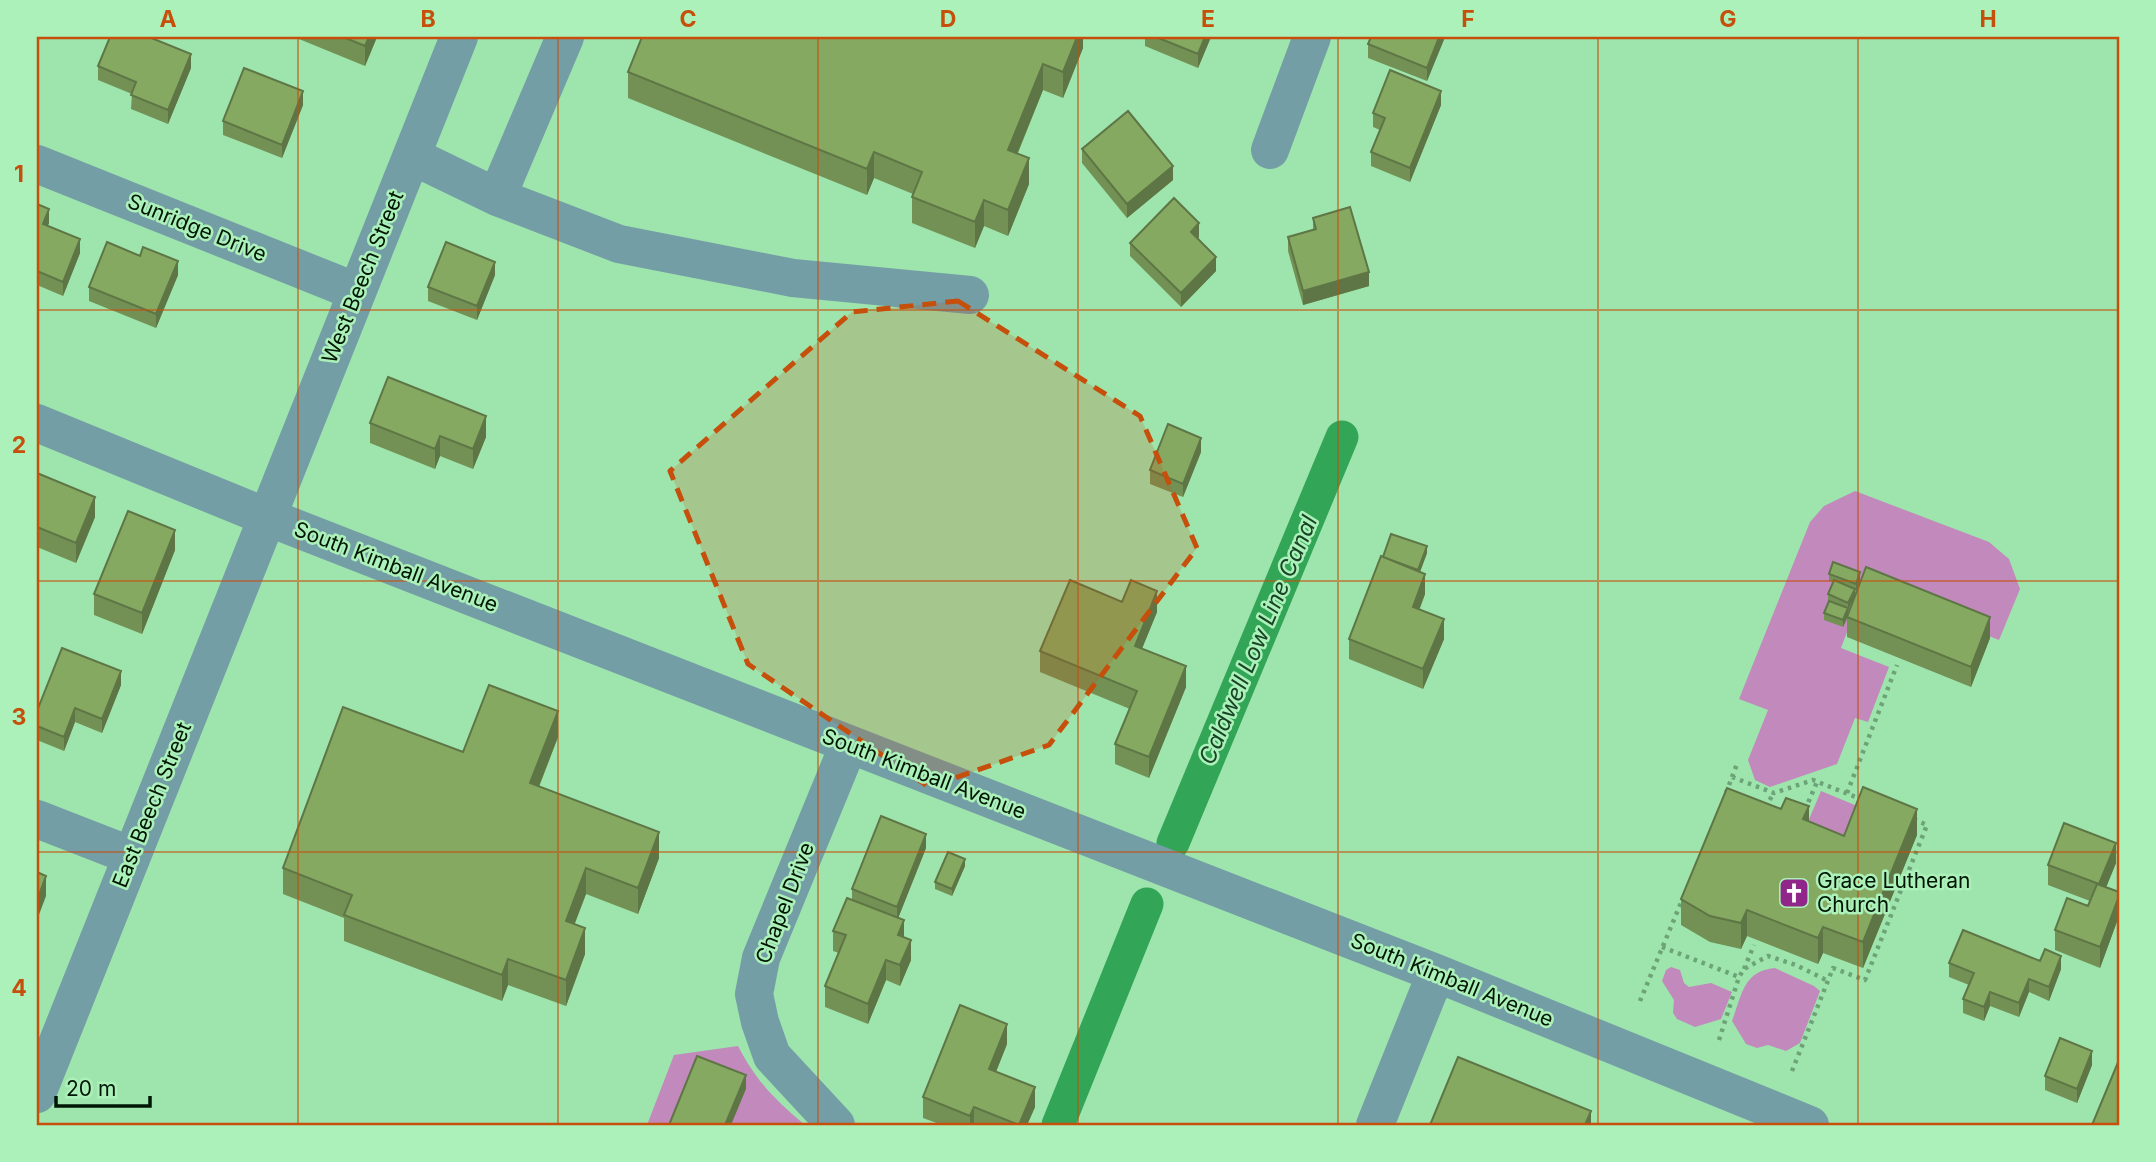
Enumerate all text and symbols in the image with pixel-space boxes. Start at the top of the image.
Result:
text: A [159,5,177,33]
text: B [420,5,436,33]
text: C [679,5,697,33]
text: D [940,5,956,33]
text: E [1201,5,1215,33]
text: F [1461,5,1475,33]
text: G [1719,5,1737,33]
text: H [1979,5,1997,33]
text: 1 [14,160,24,188]
street label: West Beech Street [317,187,409,367]
street label: Sunridge Drive [124,188,270,267]
text: 2 [12,431,26,459]
water label: Caldwell Low Line Canal [1193,511,1323,769]
street label: South Kimball Avenue [291,516,502,617]
text: 3 [12,703,26,731]
street label: East Beech Street [107,718,196,891]
street label: South Kimball Avenue [819,723,1030,824]
street label: Chapel Drive [750,839,819,967]
place label: Grace Lutheran Church [1817,868,1970,917]
church icon: Grace Lutheran Church [1777,876,1811,910]
street label: South Kimball Avenue [1347,927,1557,1032]
text: 4 [11,974,27,1002]
scale bar [56,1064,150,1108]
text: 20 m [66,1076,116,1101]

